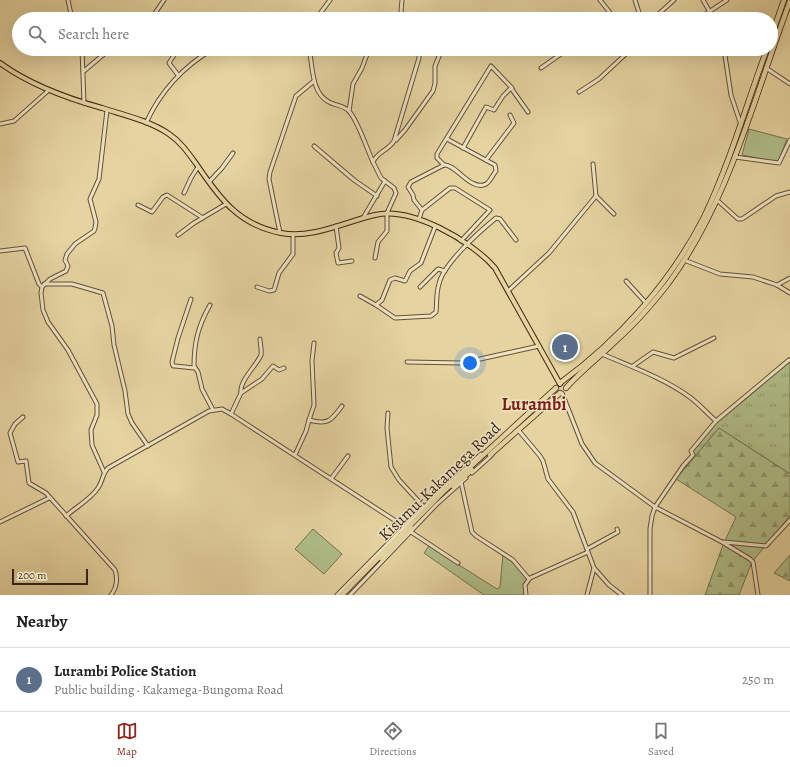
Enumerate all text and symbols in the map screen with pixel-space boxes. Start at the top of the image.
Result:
search box [12,12,778,56]
icon: search [26,23,48,45]
text: Search here [58,24,129,44]
pin: 1 [552,332,578,362]
your location [460,353,480,373]
district label: Lurambi [502,392,566,416]
street label: Kisumu-Kakamega Road [374,417,506,546]
scale bar [12,567,88,586]
text: 200 m [18,568,46,583]
text: Nearby [16,610,67,633]
text: Lurambi Police Station [54,661,196,681]
text: 1 [27,671,31,688]
text: 250 m [742,671,774,688]
text: Public building · Kakamega-Bungoma Road [54,681,283,698]
tab: Map [116,720,138,759]
tab: Directions [369,720,417,759]
tab: Saved [648,720,674,759]

